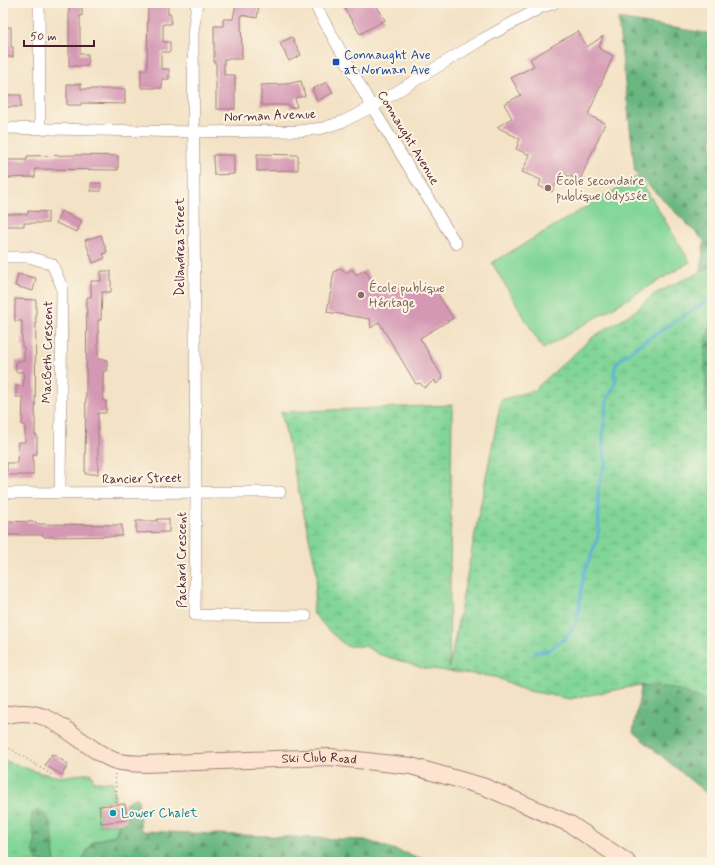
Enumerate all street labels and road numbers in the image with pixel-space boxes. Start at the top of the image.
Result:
street label: Connaught Avenue [373,88,443,188]
street label: Norman Avenue [224,106,316,126]
street label: Dellandrea Street [172,197,189,296]
street label: MacBeth Crescent [39,300,57,404]
street label: Rancier Street [102,470,182,488]
street label: Packard Crescent [174,512,191,608]
street label: Ski Club Road [281,749,358,768]

